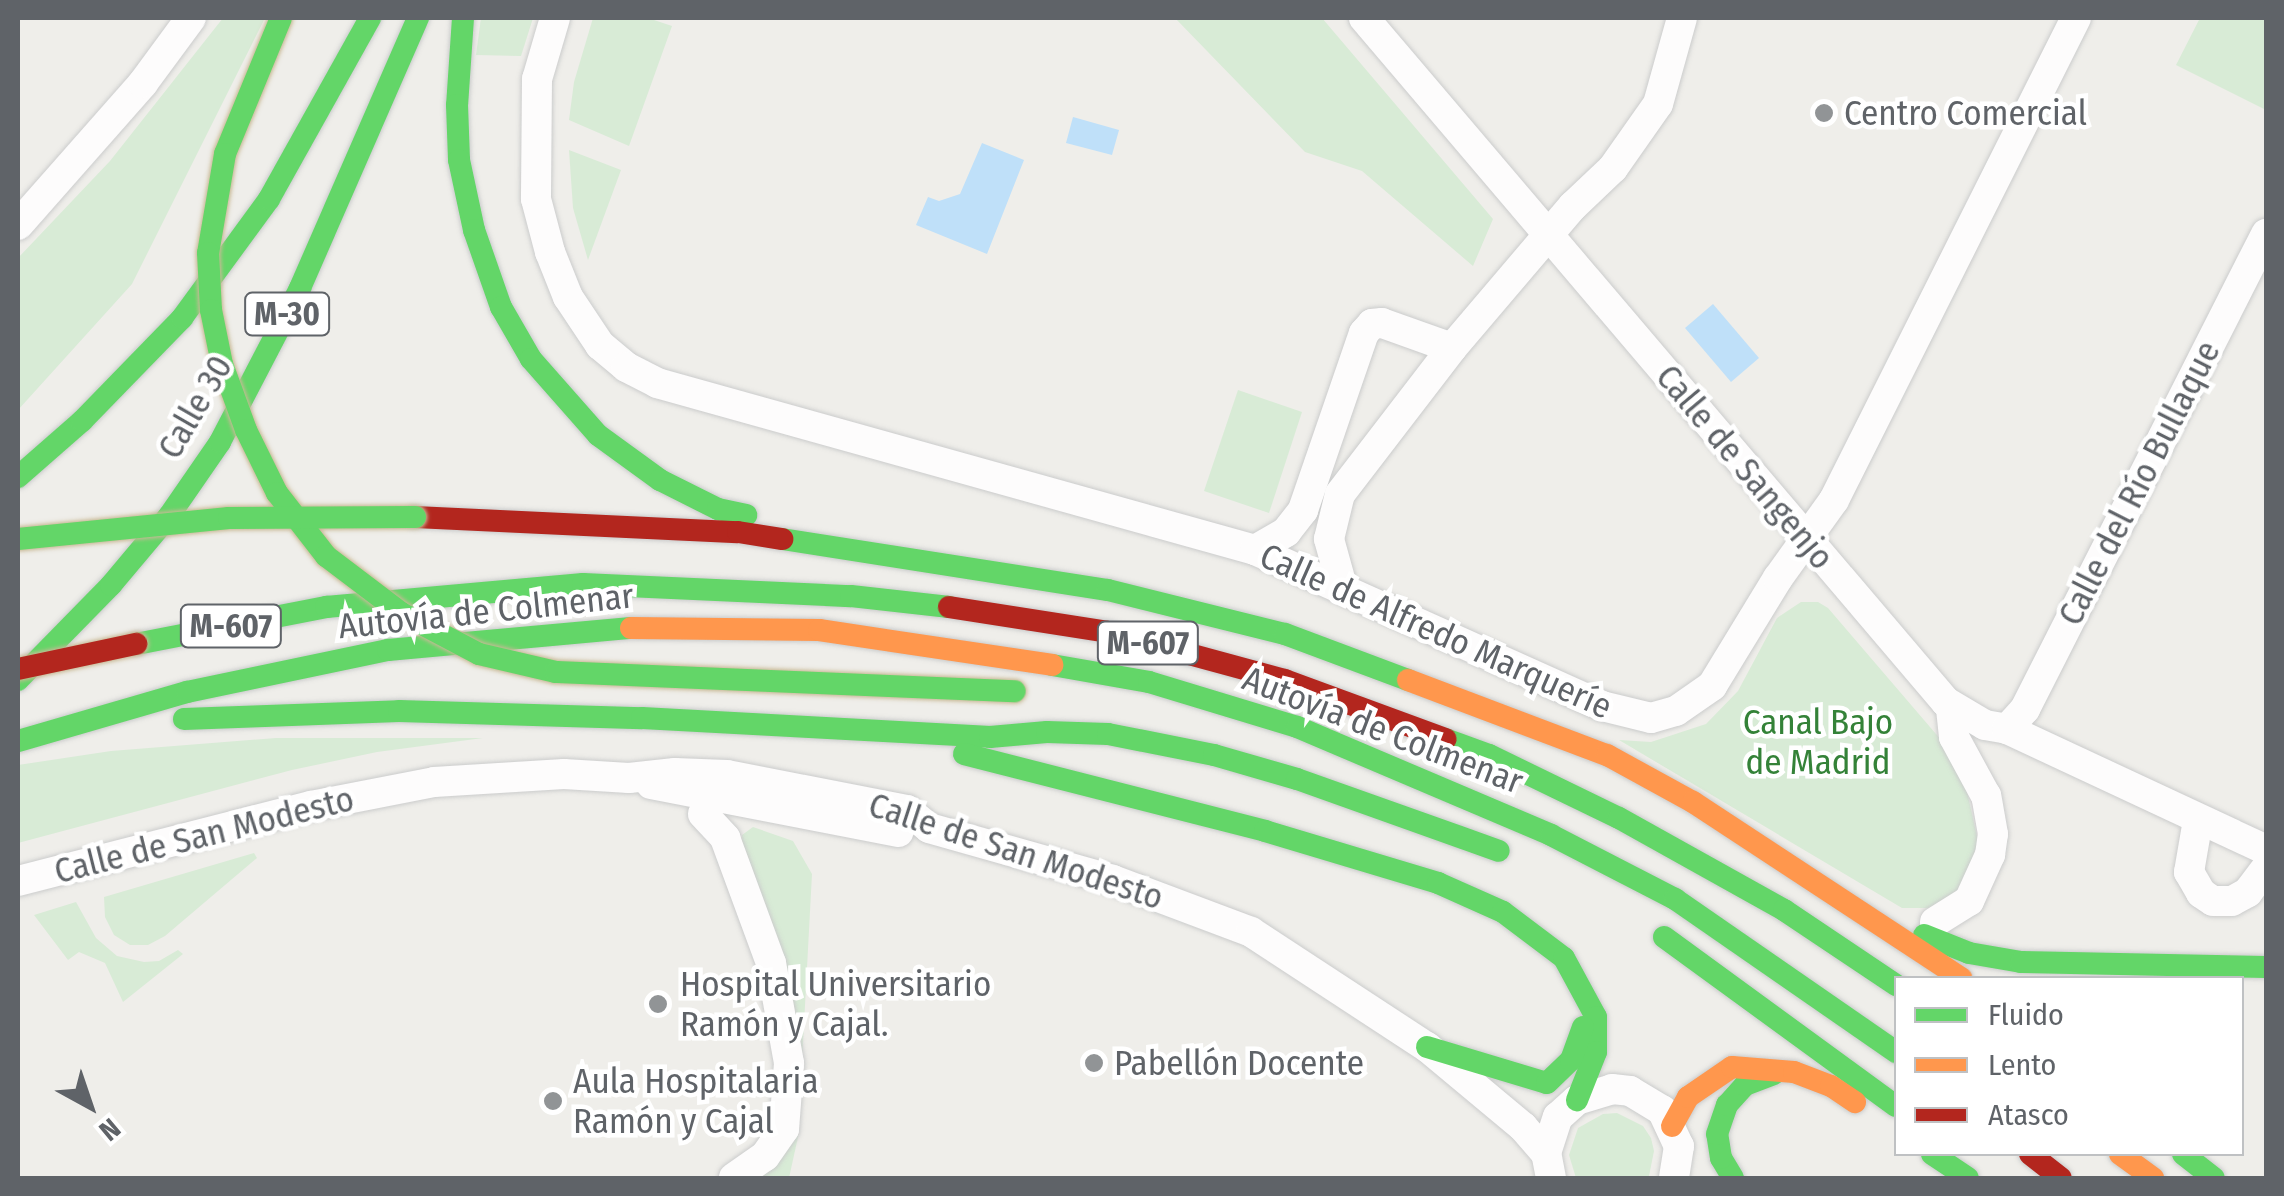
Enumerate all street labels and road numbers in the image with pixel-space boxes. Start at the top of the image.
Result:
road number: M-30 [242,287,332,341]
street label: Calle del Río Bullaque [2049,334,2229,632]
street label: Calle 30 [149,348,241,466]
street label: Calle de Sangenjo [1647,356,1843,578]
street label: Calle de Alfredo Marqueríe [1254,534,1618,728]
street label: Autovía de Colmenar [336,575,636,647]
road number: M-607 [178,599,284,653]
road number: M-607 [1096,616,1200,670]
street label: Autovía de Colmenar [1237,657,1529,803]
street label: Calle de San Modesto [50,777,358,893]
street label: Calle de San Modesto [863,784,1169,918]

